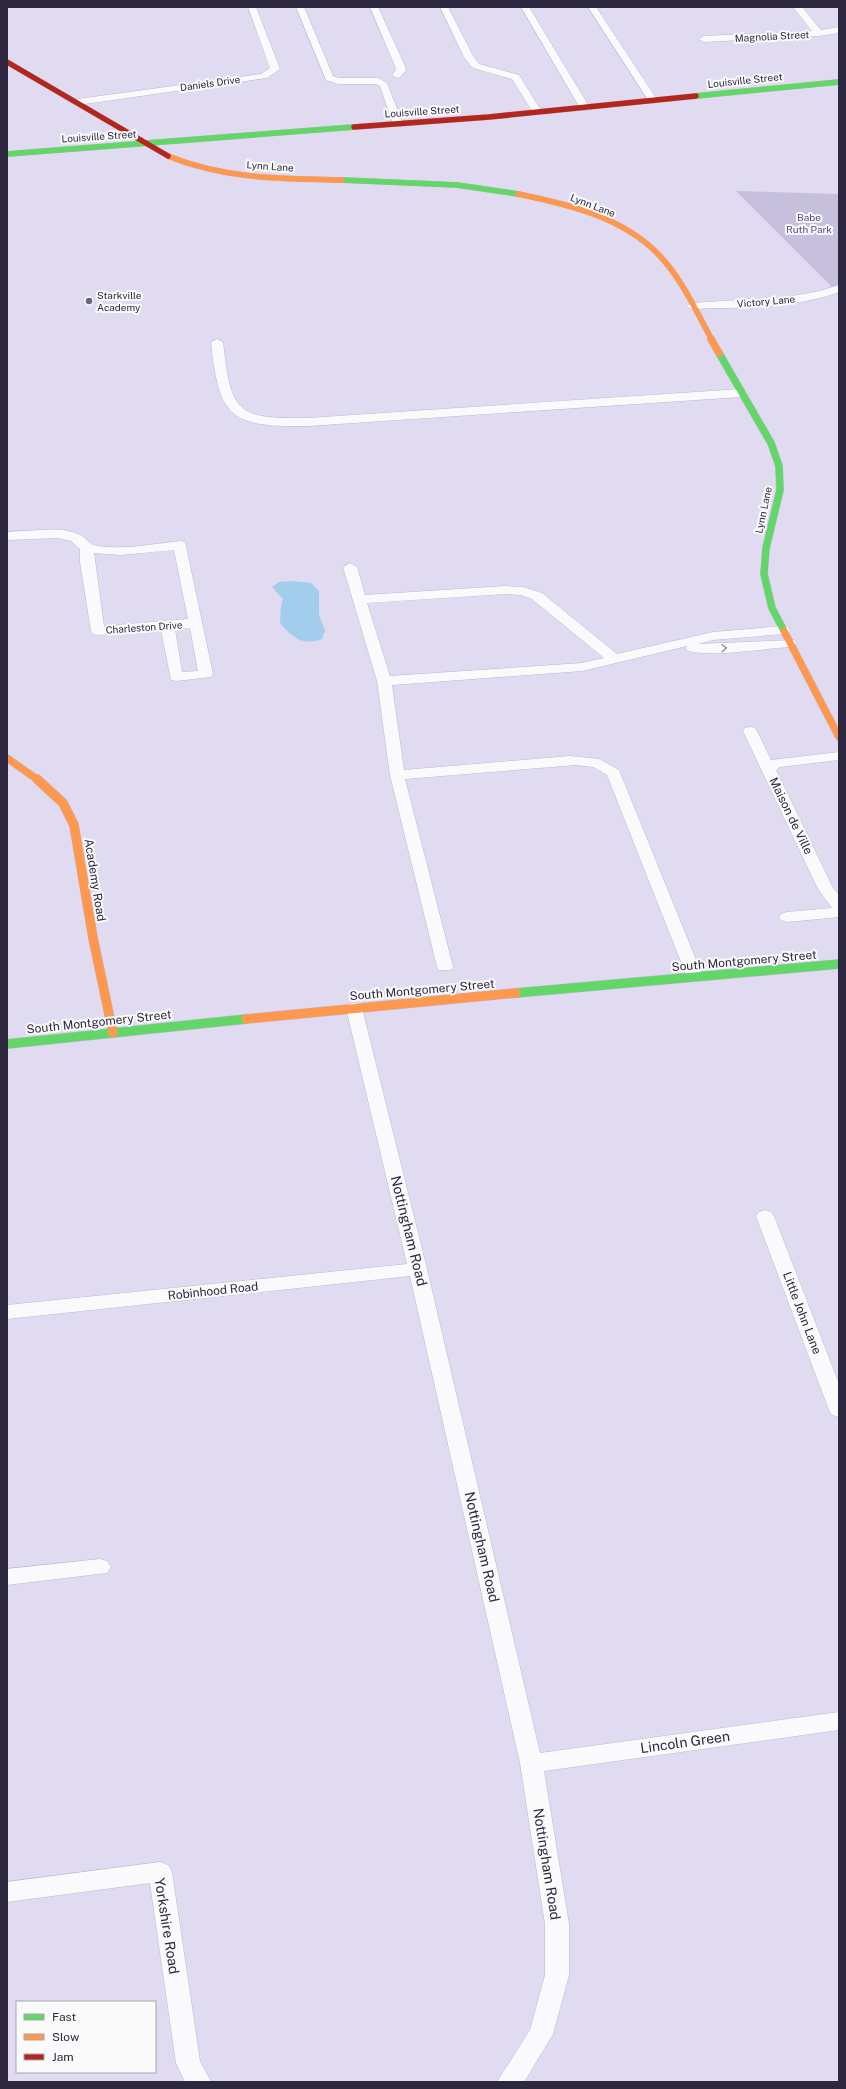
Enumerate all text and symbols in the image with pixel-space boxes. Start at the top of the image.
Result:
street label: Magnolia Street [734,28,810,44]
street label: Louisville Street [707,70,783,90]
street label: Daniels Drive [179,73,241,93]
street label: Louisville Street [384,102,460,120]
street label: Louisville Street [61,127,137,145]
street label: Lynn Lane [246,158,294,174]
street label: Lynn Lane [569,191,618,219]
park label: Babe Ruth Park [786,211,832,235]
place label: Starkville Academy [97,289,142,313]
street label: Victory Lane [736,292,796,310]
marker: Starkville Academy [84,296,94,306]
street label: Lynn Lane [752,485,774,534]
street label: Charleston Drive [105,618,183,636]
one-way arrow [721,643,727,652]
street label: Maison de Ville [766,775,816,857]
street label: Academy Road [82,838,108,922]
street label: South Montgomery Street [671,948,817,974]
street label: South Montgomery Street [349,977,495,1003]
street label: South Montgomery Street [26,1007,172,1037]
street label: Nottingham Road [388,1174,430,1288]
street label: Little John Lane [780,1270,824,1356]
street label: Robinhood Road [167,1279,259,1303]
street label: Nottingham Road [461,1490,503,1604]
street label: Lincoln Green [639,1728,731,1756]
street label: Nottingham Road [530,1807,564,1921]
street label: Yorkshire Road [151,1877,183,1975]
legend [16,2001,156,2073]
text: Fast [52,2010,77,2024]
text: Slow [52,2030,80,2044]
text: Jam [52,2050,74,2064]

